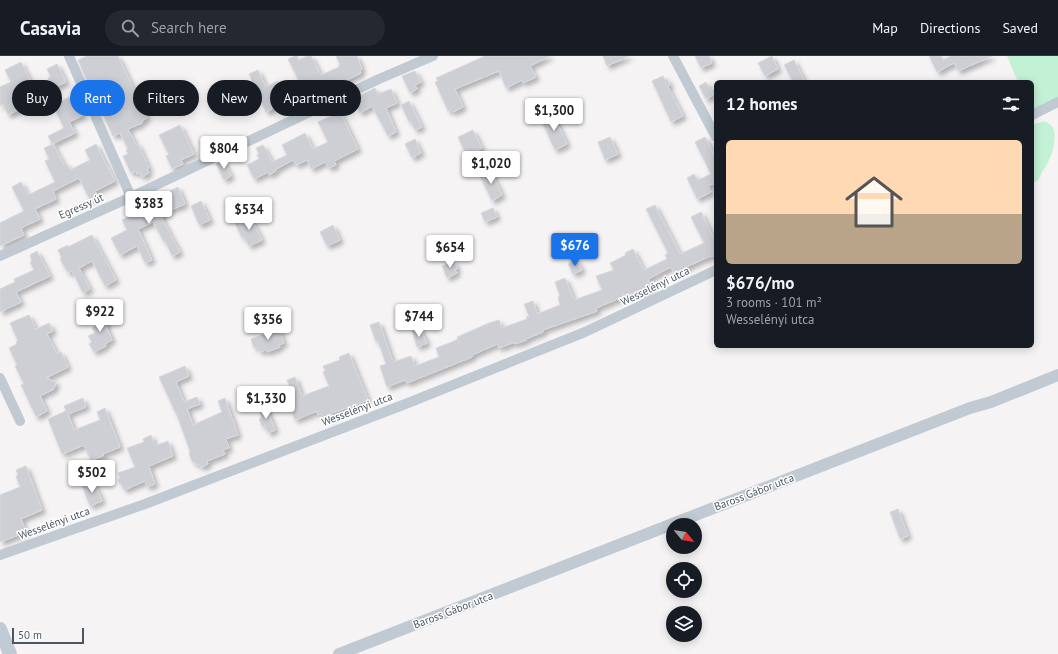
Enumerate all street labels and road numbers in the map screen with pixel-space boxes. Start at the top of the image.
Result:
street label: Egressy út [56,190,106,222]
street label: Wesselényi utca [618,263,692,309]
street label: Wesselényi utca [320,389,394,429]
street label: Baross Gábor utca [712,470,796,514]
street label: Wesselényi utca [16,504,92,542]
street label: Baross Gábor utca [411,588,495,632]

